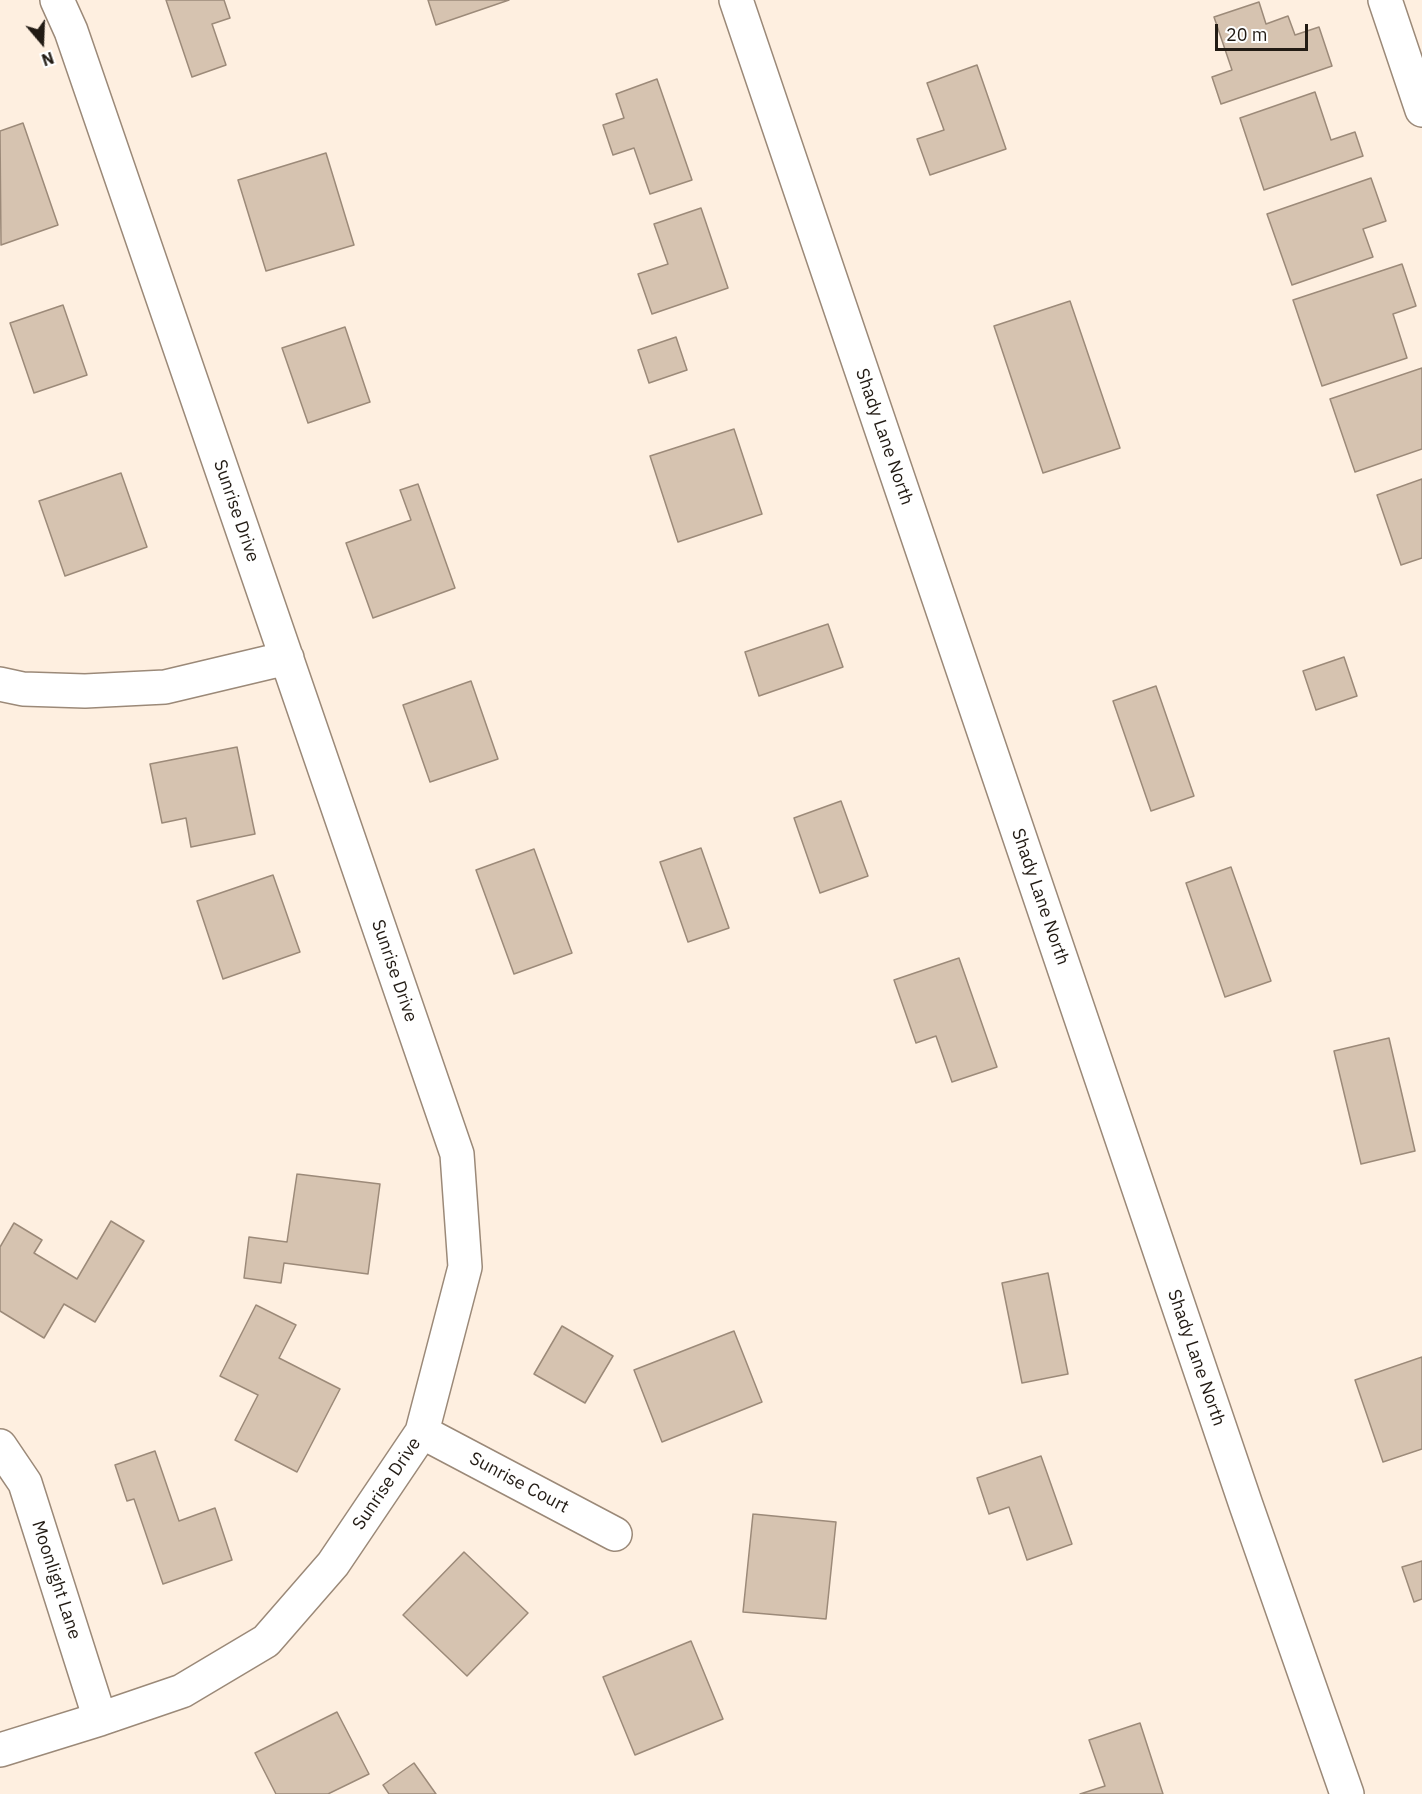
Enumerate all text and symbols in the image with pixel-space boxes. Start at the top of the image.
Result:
north arrow [12,12,72,72]
scale bar [1218,12,1311,50]
text: 20 m [1226,23,1268,46]
text: N [39,48,57,70]
street label: Shady Lane North [851,366,917,508]
street label: Sunrise Drive [208,457,264,565]
street label: Shady Lane North [1007,826,1073,968]
street label: Sunrise Drive [366,917,422,1025]
street label: Shady Lane North [1163,1287,1229,1429]
street label: Sunrise Drive [348,1434,426,1534]
street label: Sunrise Court [466,1448,572,1518]
street label: Moonlight Lane [27,1518,85,1642]

